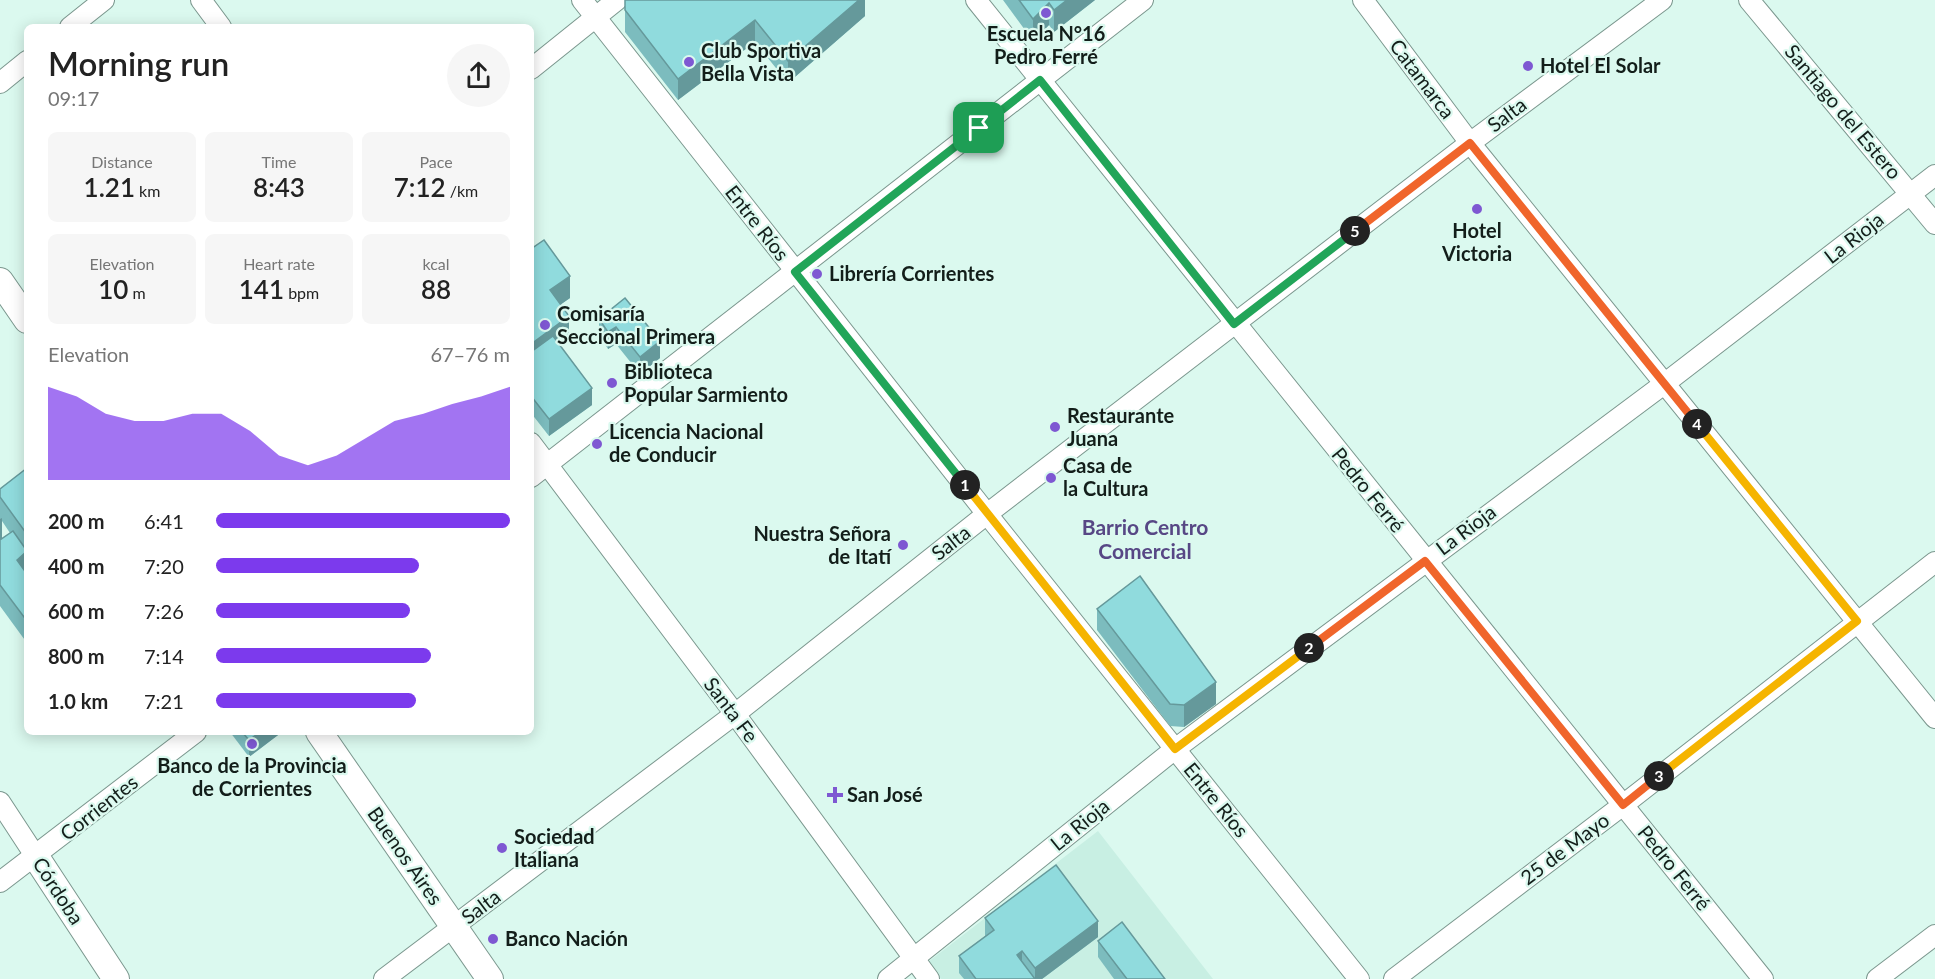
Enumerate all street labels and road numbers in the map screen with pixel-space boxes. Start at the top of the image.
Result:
street label: Catamarca [1385,34,1460,123]
street label: Santiago del Estero [1781,39,1907,183]
street label: Salta [1482,92,1531,137]
street label: Entre Ríos [721,180,795,265]
street label: La Rioja [1819,207,1888,268]
street label: Pedro Ferré [1327,442,1410,537]
street label: La Rioja [1431,499,1500,559]
street label: Salta [926,520,975,565]
street label: Santa Fe [700,672,764,747]
street label: Entre Ríos [1179,757,1254,842]
street label: Corrientes [55,770,142,845]
street label: La Rioja [1045,793,1114,855]
street label: Buenos Aires [363,802,448,909]
street label: 25 de Mayo [1515,807,1613,889]
street label: Pedro Ferré [1633,820,1716,915]
street label: Córdoba [28,852,89,928]
street label: Salta [456,884,505,929]

